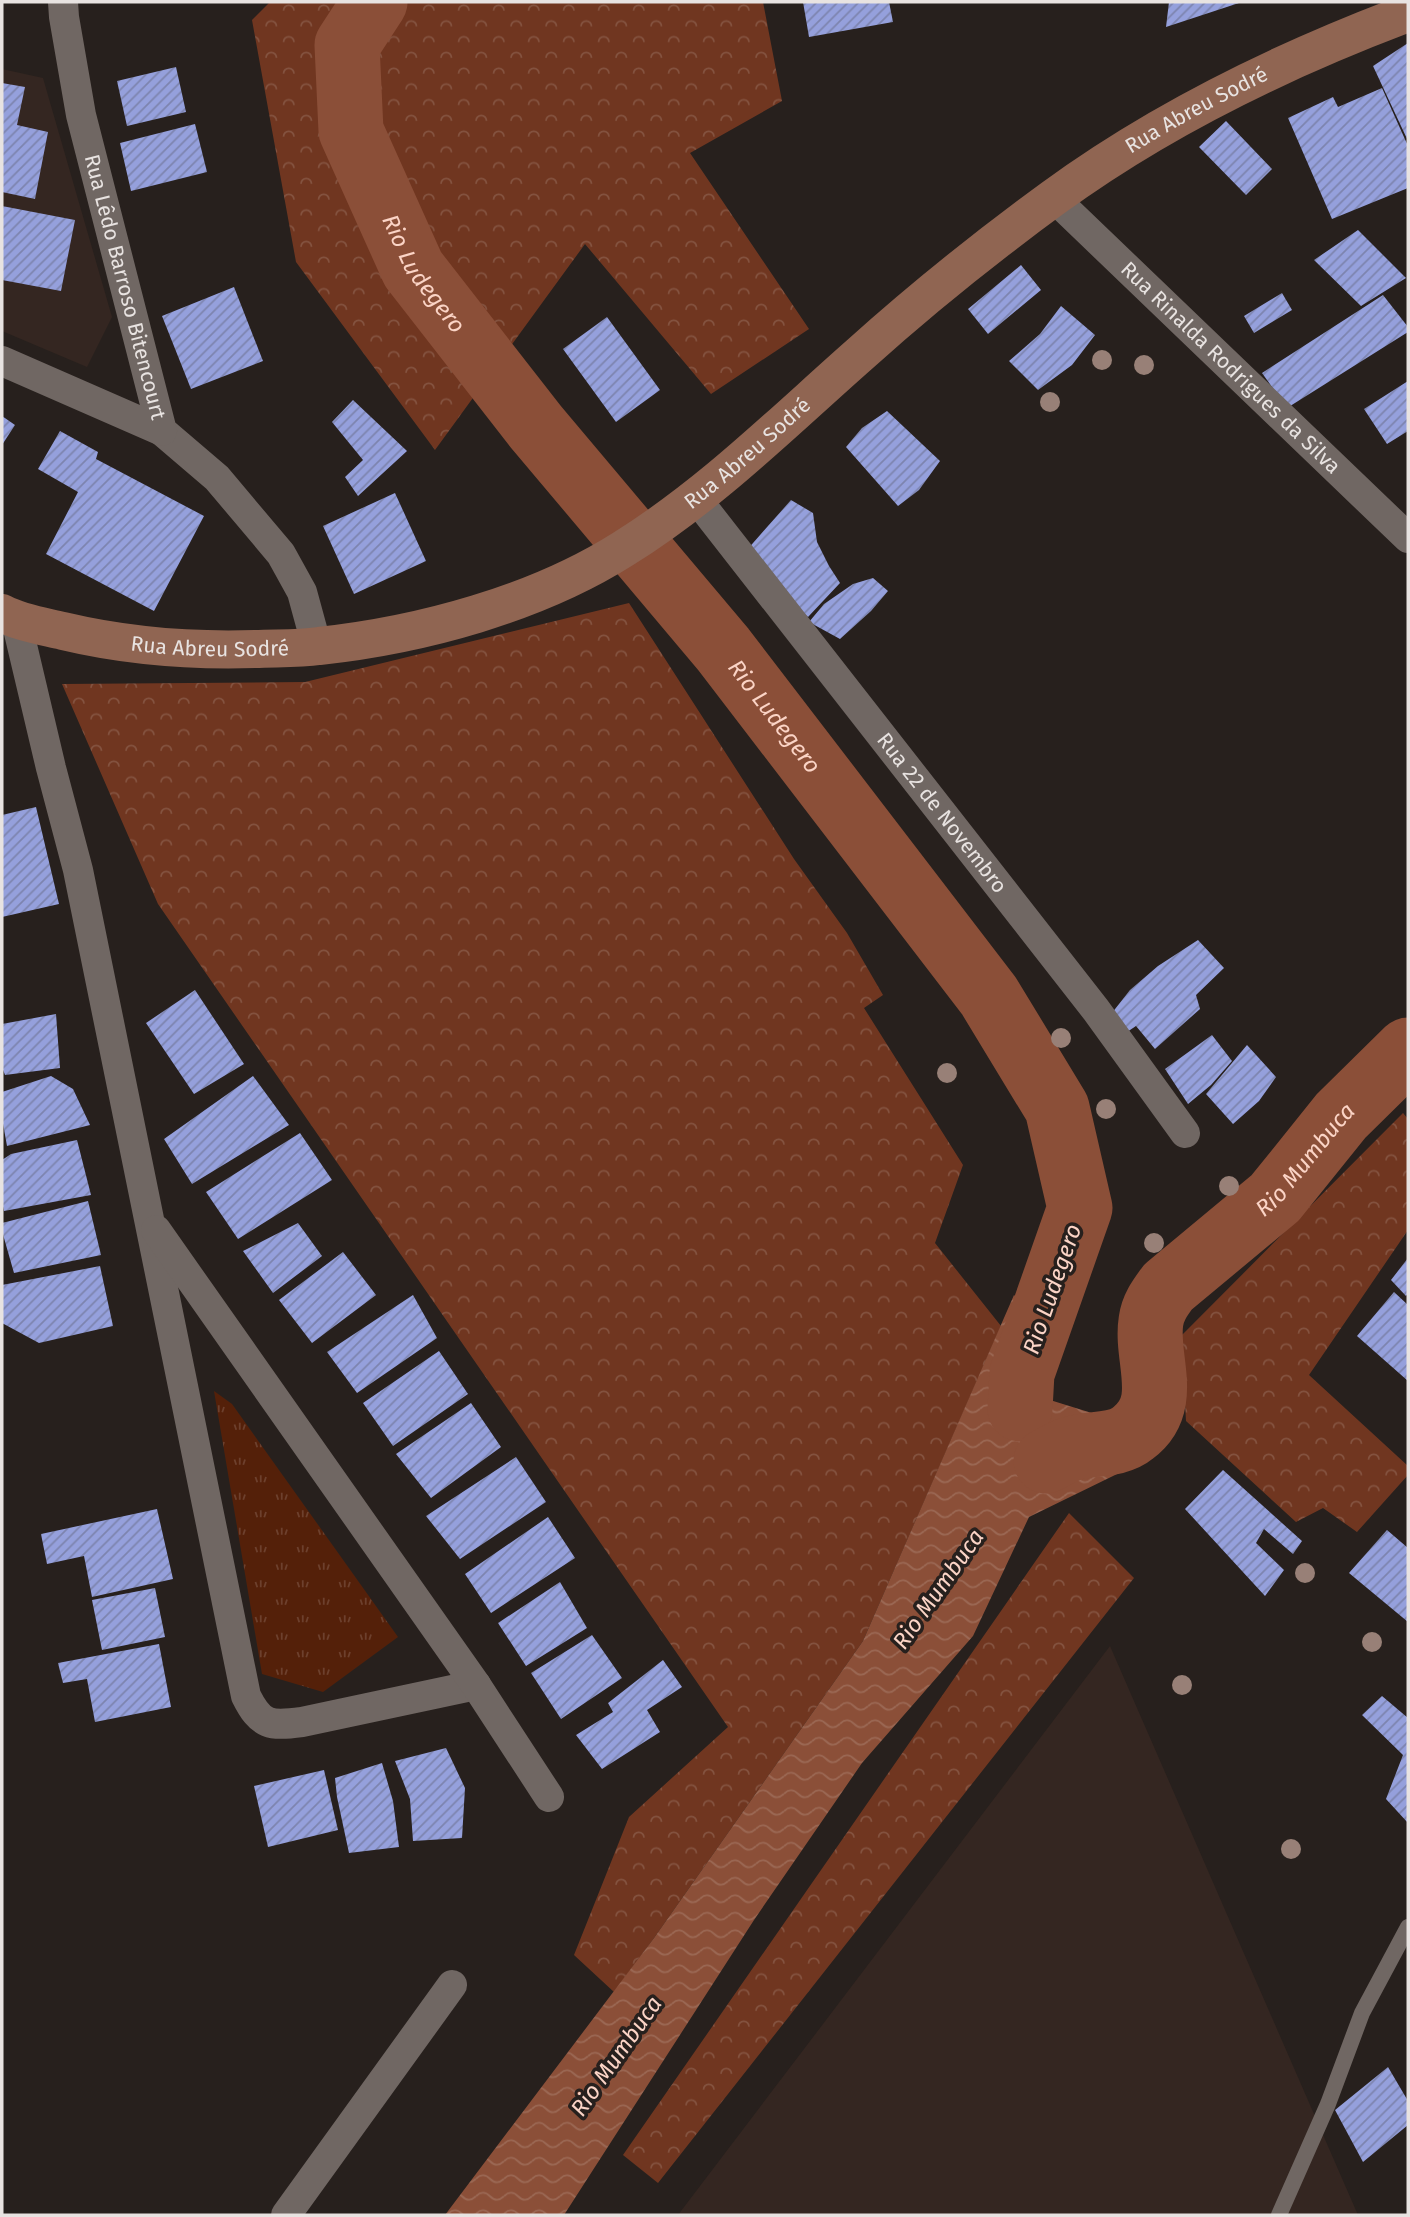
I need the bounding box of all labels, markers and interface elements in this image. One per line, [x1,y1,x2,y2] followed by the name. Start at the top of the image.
[1120,61,1272,159] street label: Rua Abreu Sodré
[79,151,172,423] street label: Rua Lêdo Barroso Bitencourt
[376,210,471,338] water label: Rio Ludegero
[1115,256,1346,479] street label: Rua Rinalda Rodrigues da Silva
[679,392,816,515] street label: Rua Abreu Sodré
[129,630,289,662] street label: Rua Abreu Sodré
[722,654,827,779] water label: Rio Ludegero
[871,728,1013,898] street label: Rua 22 de Novembro
[1250,1097,1360,1222] water label: Rio Mumbuca
[1017,1220,1087,1358] water label: Rio Ludegero
[886,1524,990,1654] water label: Rio Mumbuca
[564,1991,668,2121] water label: Rio Mumbuca

